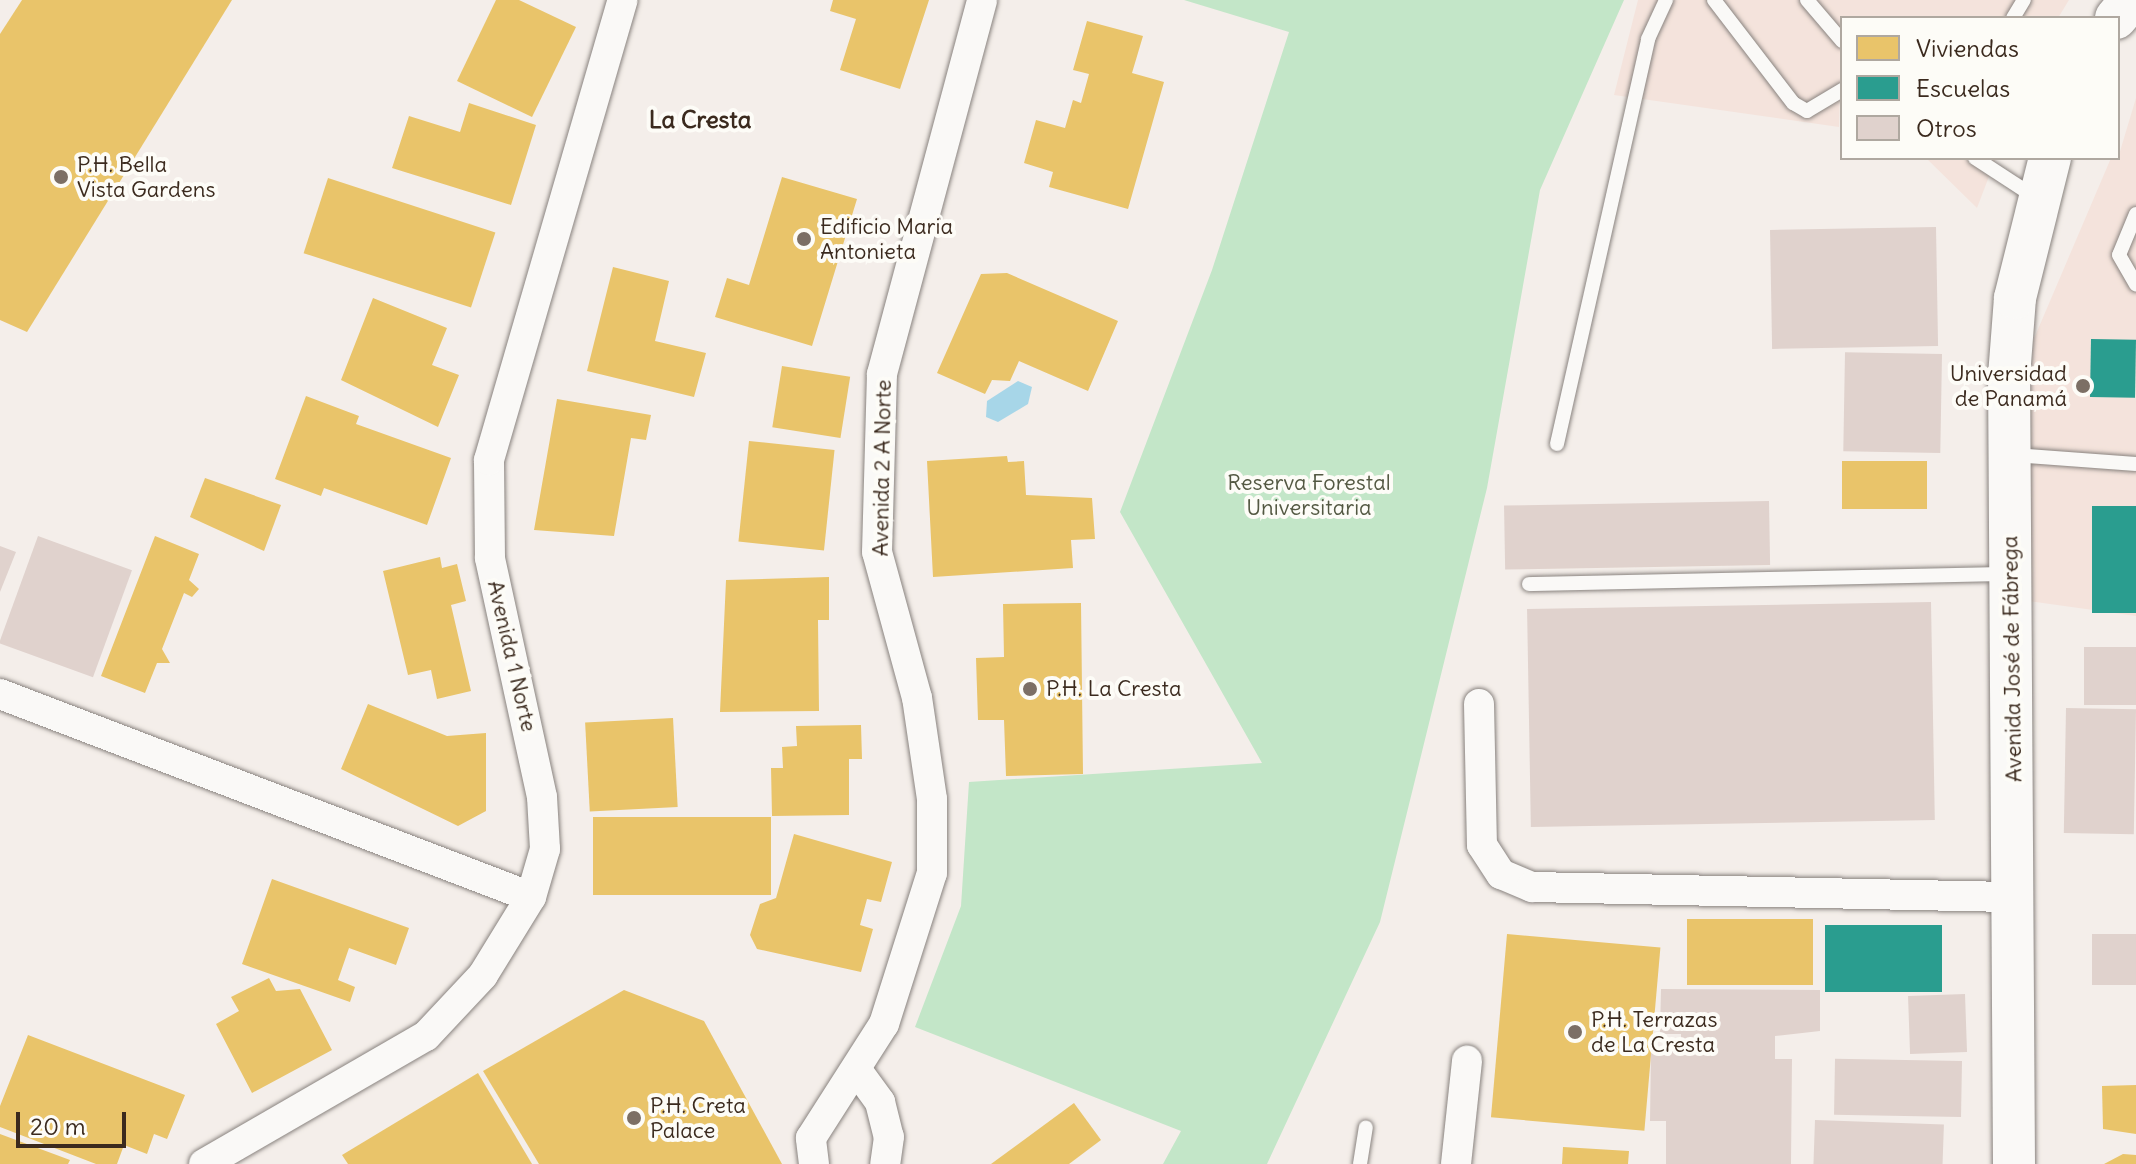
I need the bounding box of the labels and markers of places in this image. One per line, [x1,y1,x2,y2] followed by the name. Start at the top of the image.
[77,151,216,202] place label: P.H. Bella Vista Gardens
[52,168,70,186] marker: P.H. Bella Vista Gardens
[820,213,953,264] place label: Edificio Maria Antonieta
[795,230,813,248] marker: Edificio Maria Antonieta
[1950,360,2067,412] place label: Universidad de Panamá
[2074,377,2092,395] marker: Universidad de Panamá
[1046,676,1181,702] place label: P.H. La Cresta
[1021,680,1039,698] marker: P.H. La Cresta
[1591,1006,1717,1058] place label: P.H. Terrazas de La Cresta
[1566,1023,1584,1041] marker: P.H. Terrazas de La Cresta
[650,1092,746,1144] place label: P.H. Creta Palace
[625,1109,643,1127] marker: P.H. Creta Palace

